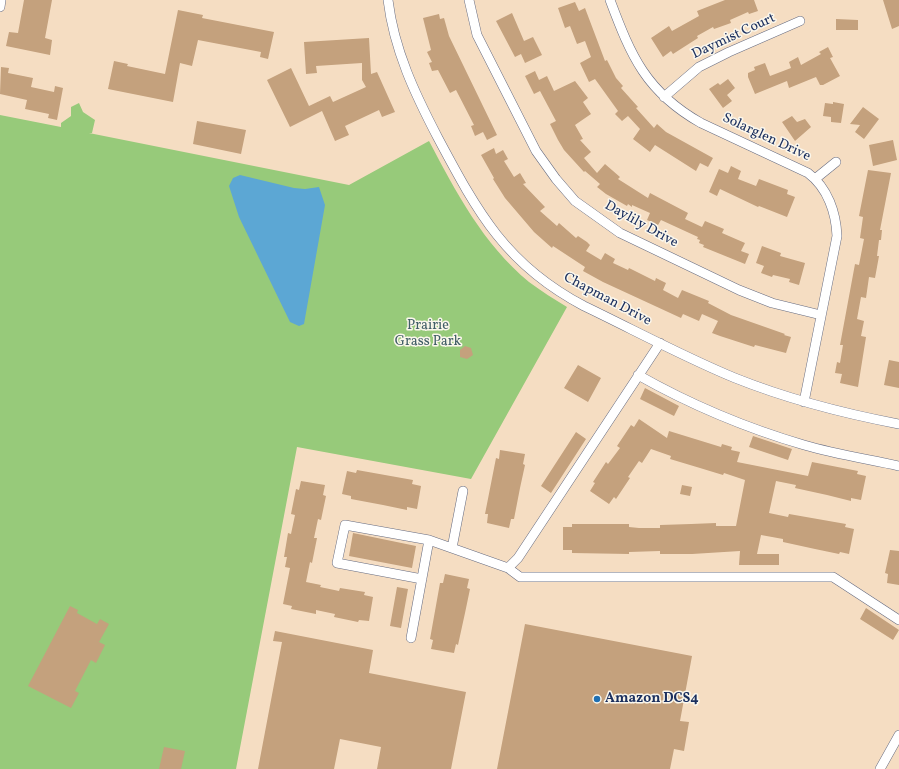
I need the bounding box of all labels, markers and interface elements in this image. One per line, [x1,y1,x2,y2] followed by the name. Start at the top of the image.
[690,10,778,64] street label: Daymist Court
[719,110,813,166] street label: Solarglen Drive
[601,198,681,252] street label: Daylily Drive
[560,270,654,330] street label: Chapman Drive
[395,318,461,350] park label: Prairie Grass Park
[605,691,699,707] place label: Amazon DCS4
[592,694,602,704] marker: Amazon DCS4

